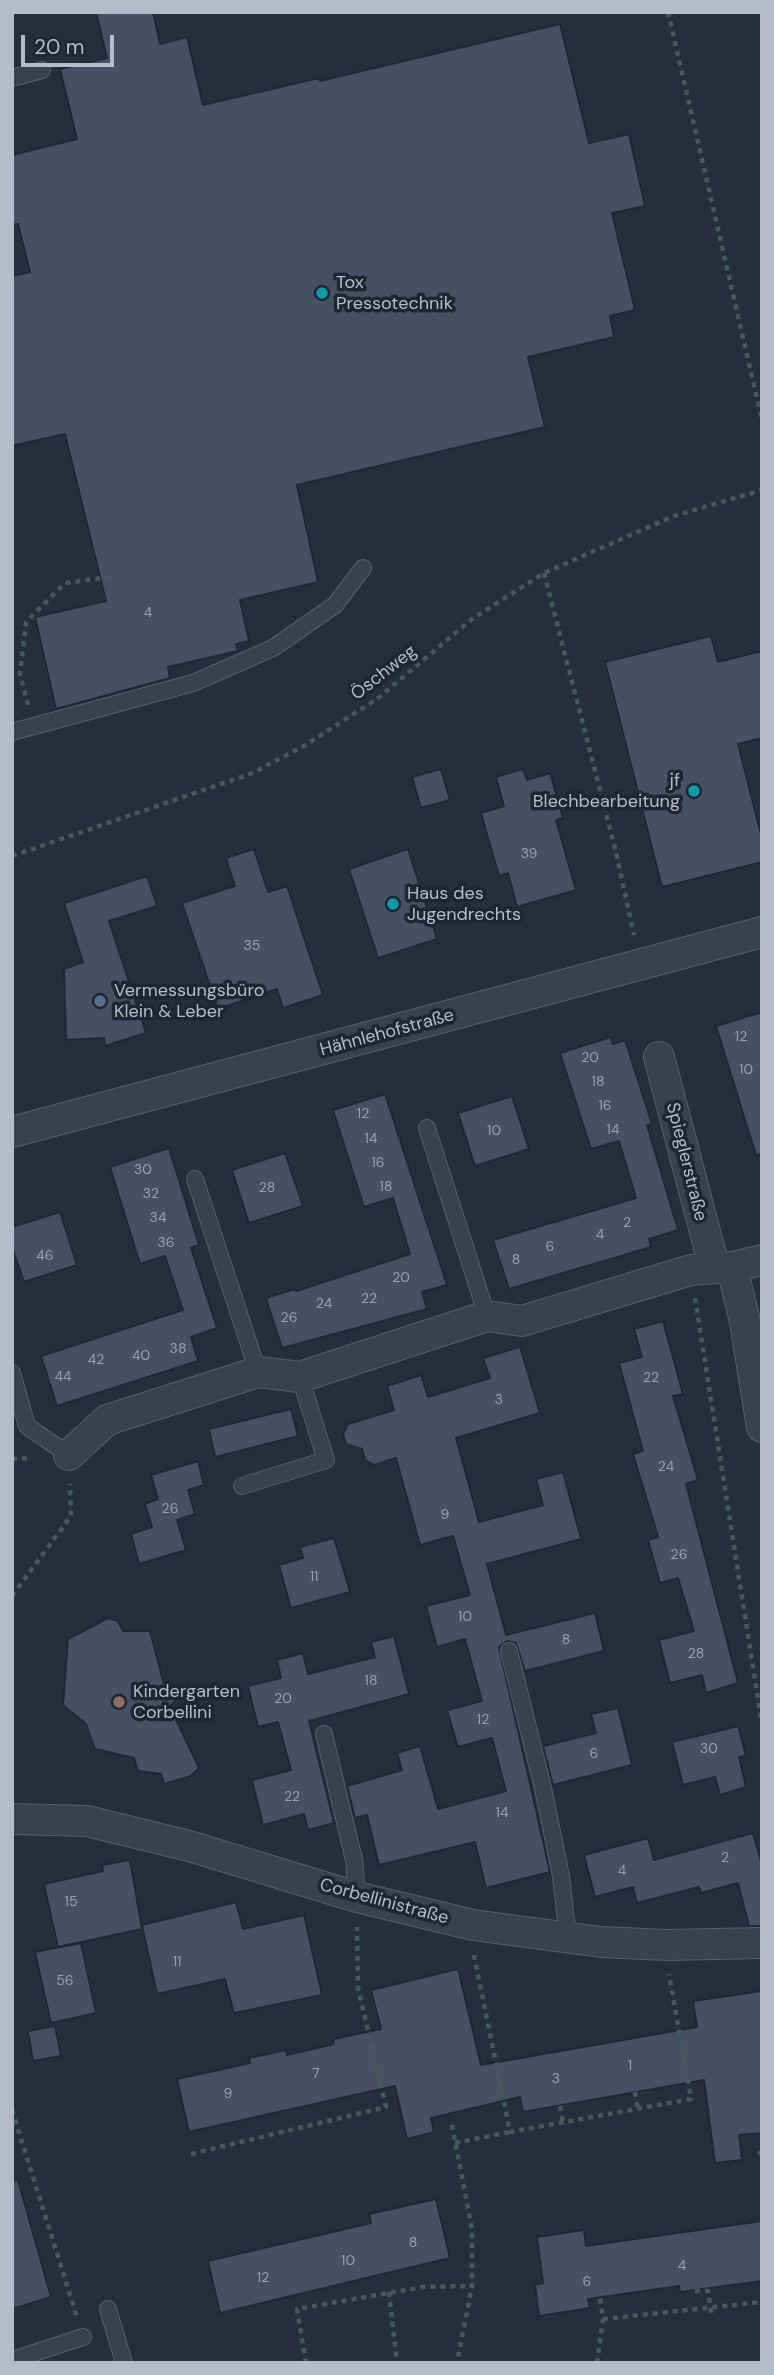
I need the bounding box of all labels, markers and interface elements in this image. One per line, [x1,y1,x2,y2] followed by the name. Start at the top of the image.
[24,21,117,65] scale bar
[34,33,85,61] text: 20 m
[336,272,453,314] place label: Tox Pressotechnik
[314,285,330,301] marker: Tox Pressotechnik
[144,605,152,621] house number: 4
[347,641,421,705] street label: Öschweg
[533,770,680,812] place label: jf Blechbearbeitung
[686,783,702,799] marker: jf Blechbearbeitung
[521,846,537,862] house number: 39
[407,883,521,926] place label: Haus des Jugendrechts
[385,896,401,912] marker: Haus des Jugendrechts
[244,938,260,954] house number: 35
[114,980,264,1023] place label: Vermessungsbüro Klein & Leber
[92,993,108,1009] marker: Vermessungsbüro Klein & Leber
[318,1005,456,1061] street label: Hähnlehofstraße
[735,1029,747,1045] house number: 12
[581,1050,599,1066] house number: 20
[739,1062,753,1078] house number: 10
[592,1074,604,1090] house number: 18
[598,1098,612,1114] house number: 16
[661,1101,711,1223] street label: Spieglerstraße
[357,1106,369,1122] house number: 12
[607,1122,619,1138] house number: 14
[487,1123,501,1139] house number: 10
[365,1131,377,1147] house number: 14
[371,1155,385,1171] house number: 16
[134,1162,152,1178] house number: 30
[380,1179,392,1195] house number: 18
[259,1180,275,1196] house number: 28
[143,1186,159,1202] house number: 32
[150,1210,166,1226] house number: 34
[623,1215,631,1231] house number: 2
[596,1227,604,1243] house number: 4
[157,1235,175,1251] house number: 36
[546,1239,554,1255] house number: 6
[36,1248,54,1264] house number: 46
[512,1252,520,1268] house number: 8
[392,1270,410,1286] house number: 20
[361,1291,377,1307] house number: 22
[316,1296,332,1312] house number: 24
[281,1310,297,1326] house number: 26
[170,1341,186,1357] house number: 38
[132,1348,150,1364] house number: 40
[88,1352,104,1368] house number: 42
[55,1369,71,1385] house number: 44
[643,1370,659,1386] house number: 22
[495,1392,503,1408] house number: 3
[658,1459,674,1475] house number: 24
[162,1501,178,1517] house number: 26
[441,1507,449,1523] house number: 9
[671,1547,687,1563] house number: 26
[310,1569,318,1585] house number: 11
[458,1609,472,1625] house number: 10
[562,1632,570,1648] house number: 8
[688,1646,704,1662] house number: 28
[365,1673,377,1689] house number: 18
[133,1681,240,1724] place label: Kindergarten Corbellini
[274,1691,292,1707] house number: 20
[111,1694,127,1710] marker: Kindergarten Corbellini
[477,1712,489,1728] house number: 12
[700,1741,718,1757] house number: 30
[590,1746,598,1762] house number: 6
[284,1789,300,1805] house number: 22
[496,1805,508,1821] house number: 14
[721,1850,729,1866] house number: 2
[618,1863,626,1879] house number: 4
[317,1874,451,1930] street label: Corbellinistraße
[65,1894,77,1910] house number: 15
[173,1954,181,1970] house number: 11
[56,1973,74,1989] house number: 56
[628,2058,632,2074] house number: 1
[312,2066,320,2082] house number: 7
[552,2071,560,2087] house number: 3
[224,2086,232,2102] house number: 9
[409,2235,417,2251] house number: 8
[341,2253,355,2269] house number: 10
[678,2258,686,2274] house number: 4
[257,2270,269,2286] house number: 12
[583,2274,591,2290] house number: 6

